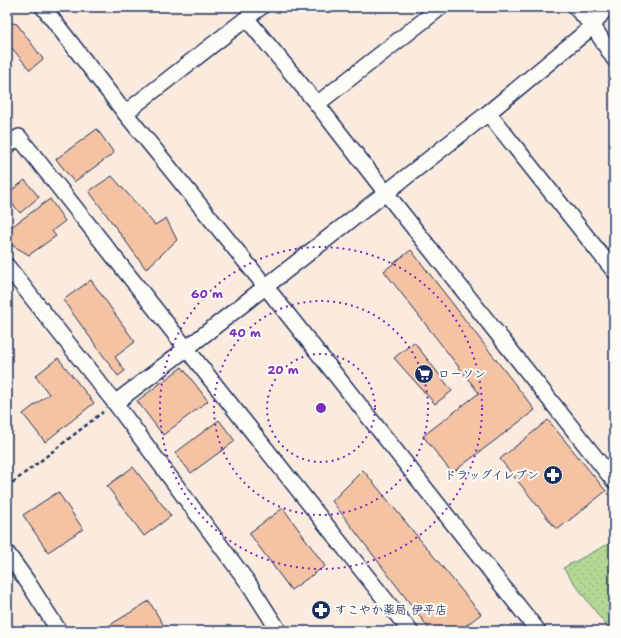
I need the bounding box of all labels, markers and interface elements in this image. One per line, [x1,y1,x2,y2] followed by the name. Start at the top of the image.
[191,286,223,302] text: 60 m
[229,325,261,341] text: 40 m
[267,362,299,378] text: 20 m
[413,363,435,385] supermarket icon: ローソン
[438,366,486,382] place label: ローソン
[314,401,328,415] centre of rings
[542,464,564,486] pharmacy icon: ドラッグイレブン
[444,467,539,483] place label: ドラッグイレブン
[310,599,332,621] pharmacy icon: すこやか薬局 伊平店
[335,602,447,618] place label: すこやか薬局 伊平店

